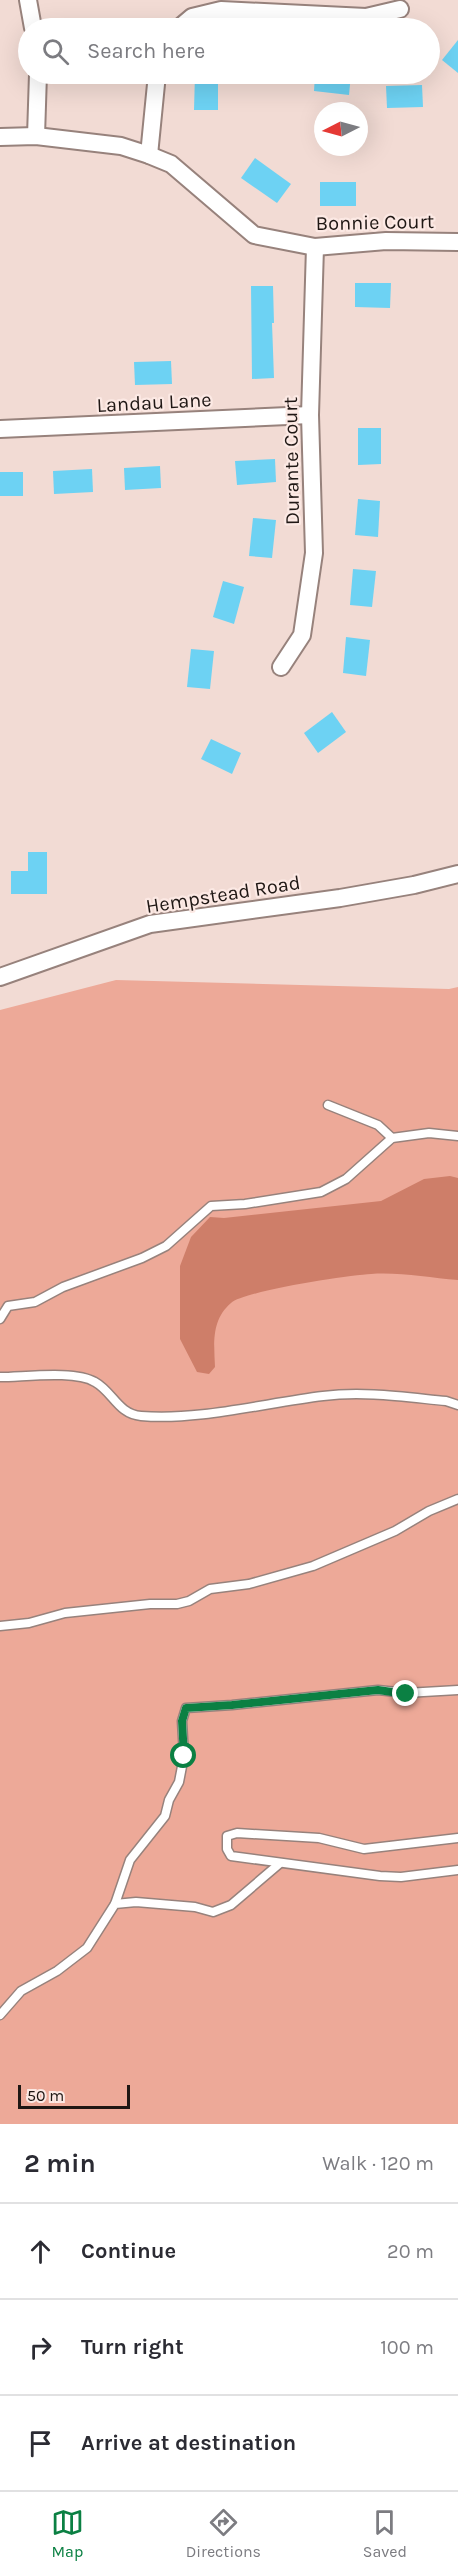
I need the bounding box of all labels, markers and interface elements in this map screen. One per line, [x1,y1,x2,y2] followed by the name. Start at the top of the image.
[18,18,440,84] search box
[39,35,72,68] icon: search
[87,38,205,64] text: Search here
[314,102,368,156] north arrow
[316,210,435,235] street label: Bonnie Court
[96,388,212,417] street label: Landau Lane
[279,396,304,525] street label: Durante Court
[144,871,302,918] street label: Hempstead Road
[392,1680,418,1706] route end
[170,1742,196,1768] route start
[18,2082,130,2110] scale bar
[27,2086,64,2105] text: 50 m
[24,2148,96,2179] text: 2 min
[322,2152,434,2175] text: Walk · 120 m
[24,2235,57,2268] icon: ahead
[81,2238,176,2264] text: Continue
[387,2240,434,2263] text: 20 m
[24,2331,57,2364] icon: right
[81,2334,184,2360] text: Turn right
[380,2336,434,2359] text: 100 m
[24,2427,57,2460] icon: arrive
[81,2430,296,2456] text: Arrive at destination
[51,2506,84,2561] tab: Map
[186,2506,261,2561] tab: Directions
[363,2506,407,2561] tab: Saved

